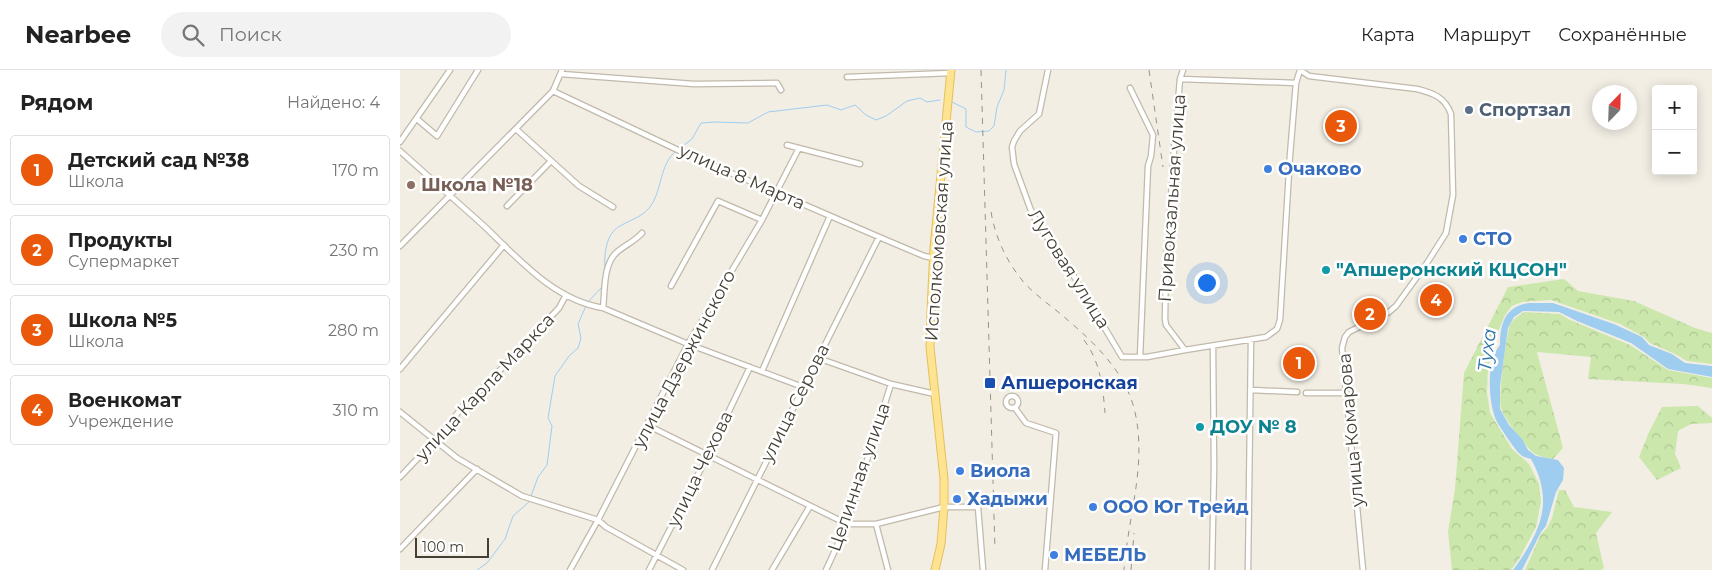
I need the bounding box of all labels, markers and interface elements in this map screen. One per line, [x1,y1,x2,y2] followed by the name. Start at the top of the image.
[161,12,511,57] search box
[25,20,131,49] text: Nearbee
[179,21,207,49] icon: search
[219,23,282,46] text: Поиск
[1361,24,1415,46] text: Карта
[1443,24,1530,46] text: Маршрут
[1558,24,1687,46] text: Сохранённые
[1592,85,1637,130] north arrow
[1652,85,1697,175] map controls
[1652,85,1697,130] button: +
[20,90,93,115] text: Рядом
[287,93,380,112] text: Найдено: 4
[1154,93,1190,303] street label: Привокзальная улица
[1479,99,1571,121] place label: Спортзал
[1463,104,1475,116] marker: Спортзал
[1325,107,1357,145] pin: 3
[920,120,958,342] street label: Исполкомовская улица
[1652,130,1697,175] button: −
[675,139,809,215] street label: улица 8 Марта
[68,149,249,172] text: Детский сад №38
[1278,158,1362,180] place label: Очаково
[34,161,40,180] text: 1
[332,161,379,180] text: 170 m
[1262,163,1274,175] marker: Очаково
[68,172,124,191] text: Школа
[421,174,533,196] place label: Школа №18
[405,179,417,191] marker: Школа №18
[1023,205,1115,333] street label: Луговая улица
[1473,228,1512,250] place label: СТО
[68,229,172,252] text: Продукты
[1457,233,1469,245] marker: СТО
[32,241,42,260] text: 2
[329,241,379,260] text: 230 m
[68,252,179,271] text: Супермаркет
[1336,259,1567,281] place label: "Апшеронский КЦСОН"
[1320,264,1332,276] marker: "Апшеронский КЦСОН"
[627,266,740,453] street label: улица Дзержинского
[1194,270,1220,296] your location
[1420,281,1452,319] pin: 4
[1354,295,1386,333] pin: 2
[68,309,177,332] text: Школа №5
[410,309,559,466] street label: улица Карла Маркса
[32,321,42,340] text: 3
[328,321,379,340] text: 280 m
[1473,327,1501,373] water label: Туха
[68,332,124,351] text: Школа
[755,340,834,467] street label: улица Серова
[1283,344,1315,382] pin: 1
[1333,352,1369,509] street label: улица Комарова
[1001,372,1138,394] place label: Апшеронская
[983,376,997,390] marker: Апшеронская
[68,389,181,412] text: Военкомат
[823,400,895,554] street label: Целинная улица
[31,401,43,420] text: 4
[332,401,379,420] text: 310 m
[662,407,738,532] street label: улица Чехова
[68,412,174,431] text: Учреждение
[1210,416,1297,438] place label: ДОУ № 8
[1194,421,1206,433] marker: ДОУ № 8
[970,460,1031,482] place label: Виола
[954,465,966,477] marker: Виола
[967,488,1048,510] place label: Хадыжи
[951,493,963,505] marker: Хадыжи
[1103,496,1249,518] place label: ООО Юг Трейд
[1087,501,1099,513] marker: ООО Юг Трейд
[415,535,489,558] scale bar
[422,538,464,556] text: 100 m
[1064,544,1146,566] place label: МЕБЕЛЬ
[1048,549,1060,561] marker: МЕБЕЛЬ

